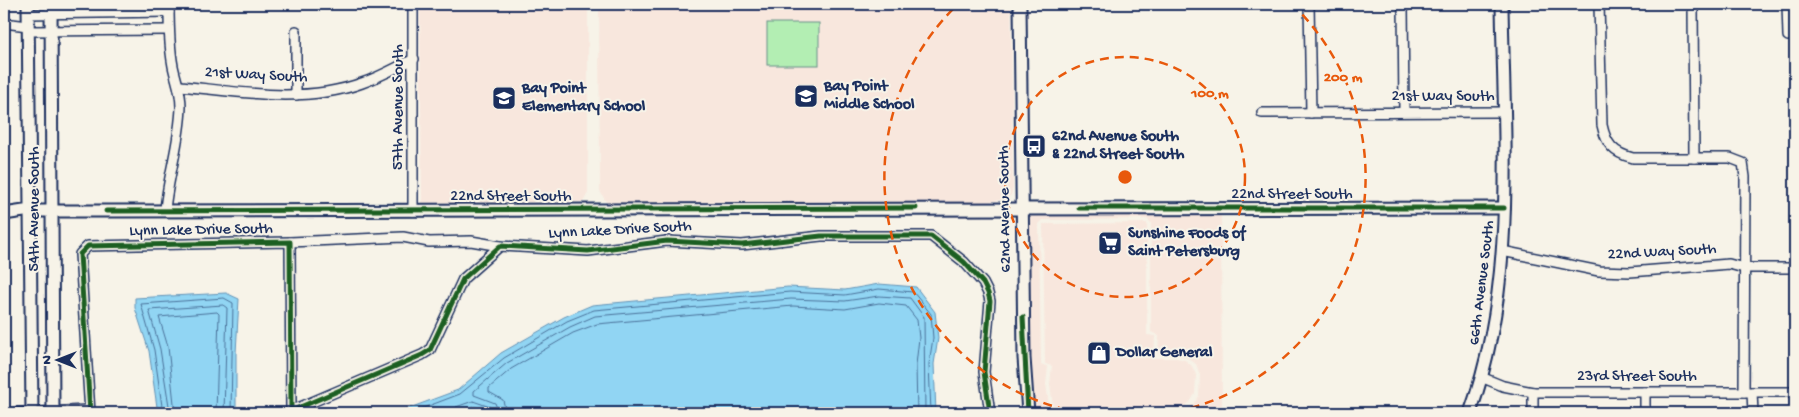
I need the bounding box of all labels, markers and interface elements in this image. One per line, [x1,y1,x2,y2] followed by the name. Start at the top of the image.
[390,44,409,170] street label: 57th Avenue South
[204,64,308,88] street label: 21st Way South
[1324,69,1363,87] text: 200 m
[823,78,915,115] place label: Bay Point Middle School
[521,80,646,117] place label: Bay Point Elementary School
[793,83,819,109] school or university icon: Bay Point Middle School
[491,85,517,111] school or university icon: Bay Point Elementary School
[1190,85,1229,103] text: 100 m
[1391,88,1495,107] street label: 21st Way South
[1052,128,1185,165] place label: 62nd Avenue South & 22nd Street South
[1021,133,1047,159] bus stop icon: 62nd Avenue South & 22nd Street South
[995,145,1017,273] street label: 62nd Avenue South
[26,146,45,272] street label: 54th Avenue South
[1116,168,1134,186] centre of rings
[1231,186,1353,205] street label: 22nd Street South
[450,188,572,207] street label: 22nd Street South
[548,218,693,244] street label: Lynn Lake Drive South
[1466,219,1500,346] street label: 66th Avenue South
[129,220,273,242] street label: Lynn Lake Drive South
[1128,224,1247,262] place label: Sunshine Foods of Saint Petersburg
[1097,230,1123,256] supermarket icon: Sunshine Foods of Saint Petersburg
[1607,241,1717,265] street label: 22nd Way South
[32,334,82,384] north arrow
[1086,340,1112,366] shop icon: Dollar General
[1114,344,1213,363] place label: Dollar General
[39,355,56,365] text: N
[1577,368,1697,387] street label: 23rd Street South

